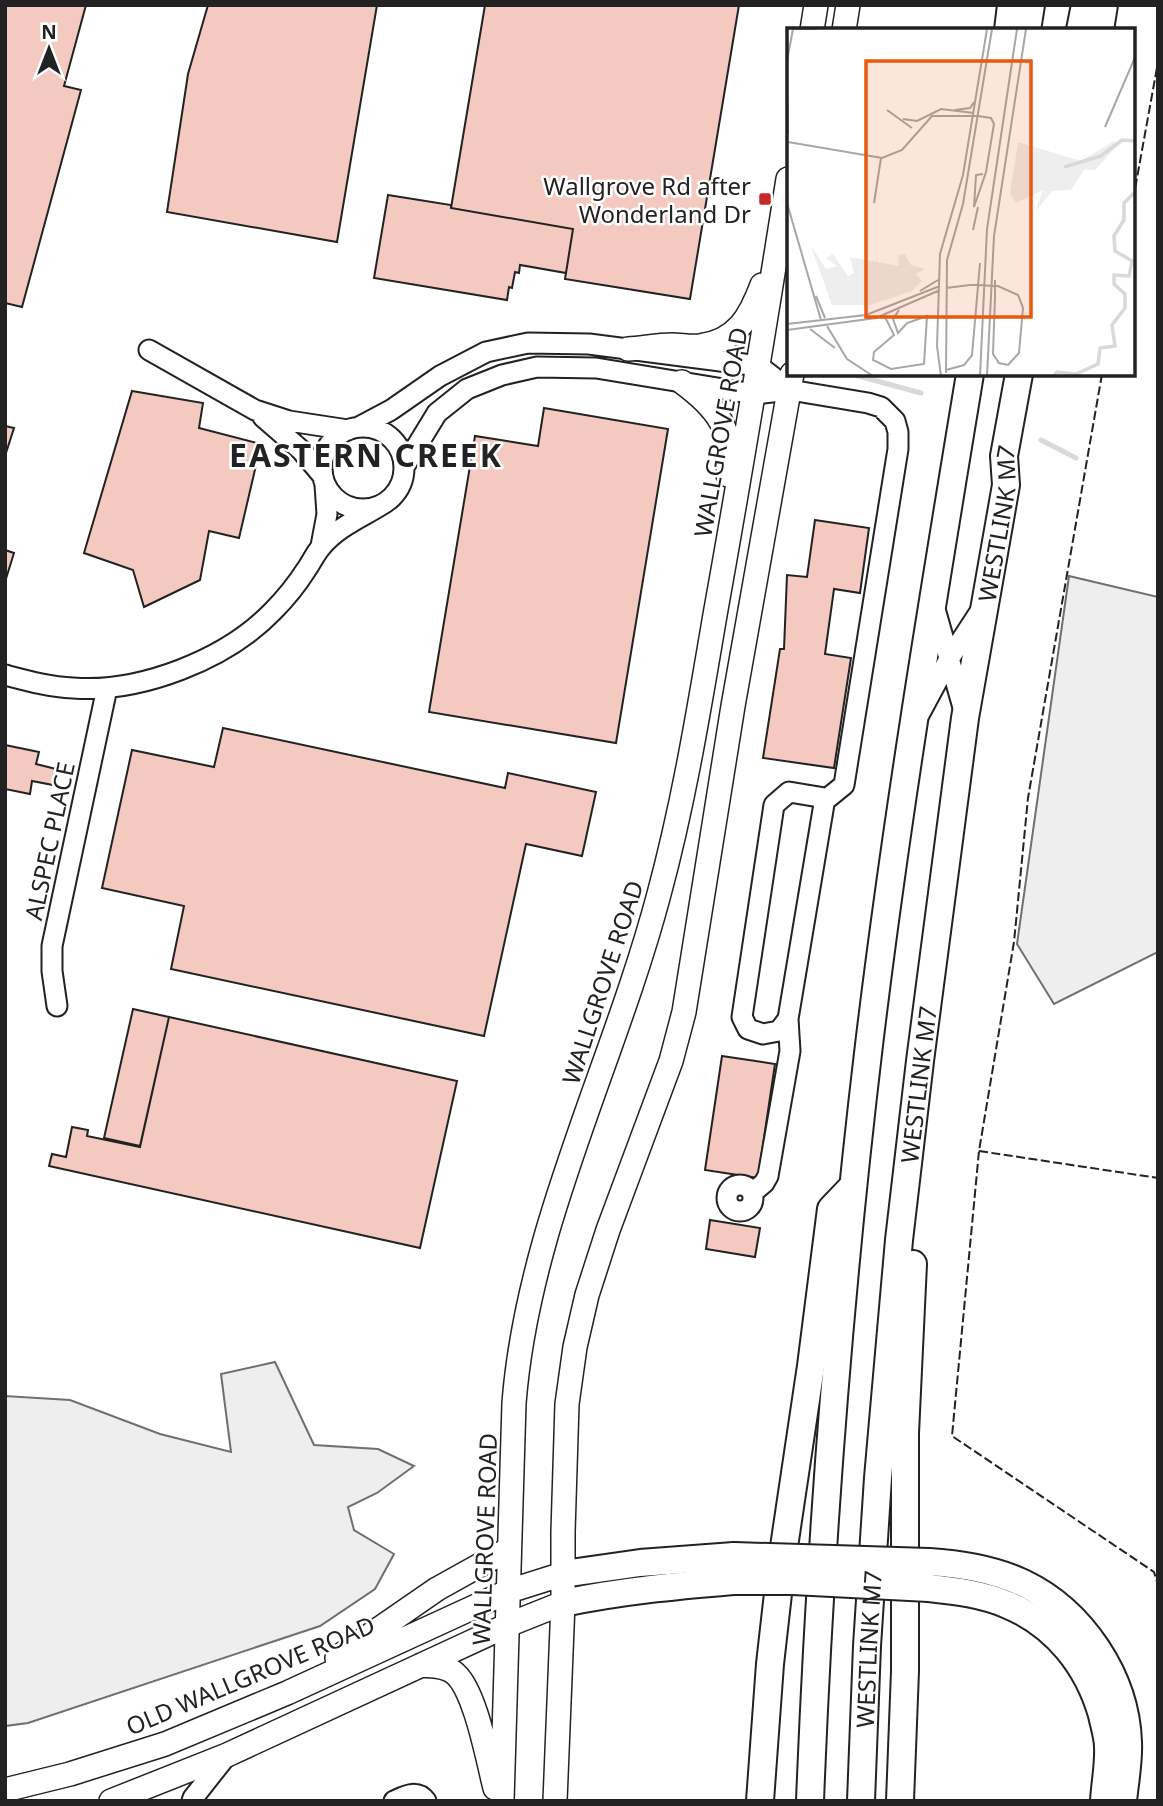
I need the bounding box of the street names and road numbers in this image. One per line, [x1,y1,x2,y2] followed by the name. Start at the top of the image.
[685,325,755,539] street label: WALLGROVE ROAD
[969,443,1023,604] street label: WESTLINK M7
[16,759,82,923] street label: ALSPEC PLACE
[554,876,650,1088] street label: WALLGROVE ROAD
[892,1004,944,1165] street label: WESTLINK M7
[464,1432,504,1646] street label: WALLGROVE ROAD
[847,1569,888,1729] street label: WESTLINK M7
[120,1608,380,1742] street label: OLD WALLGROVE ROAD

